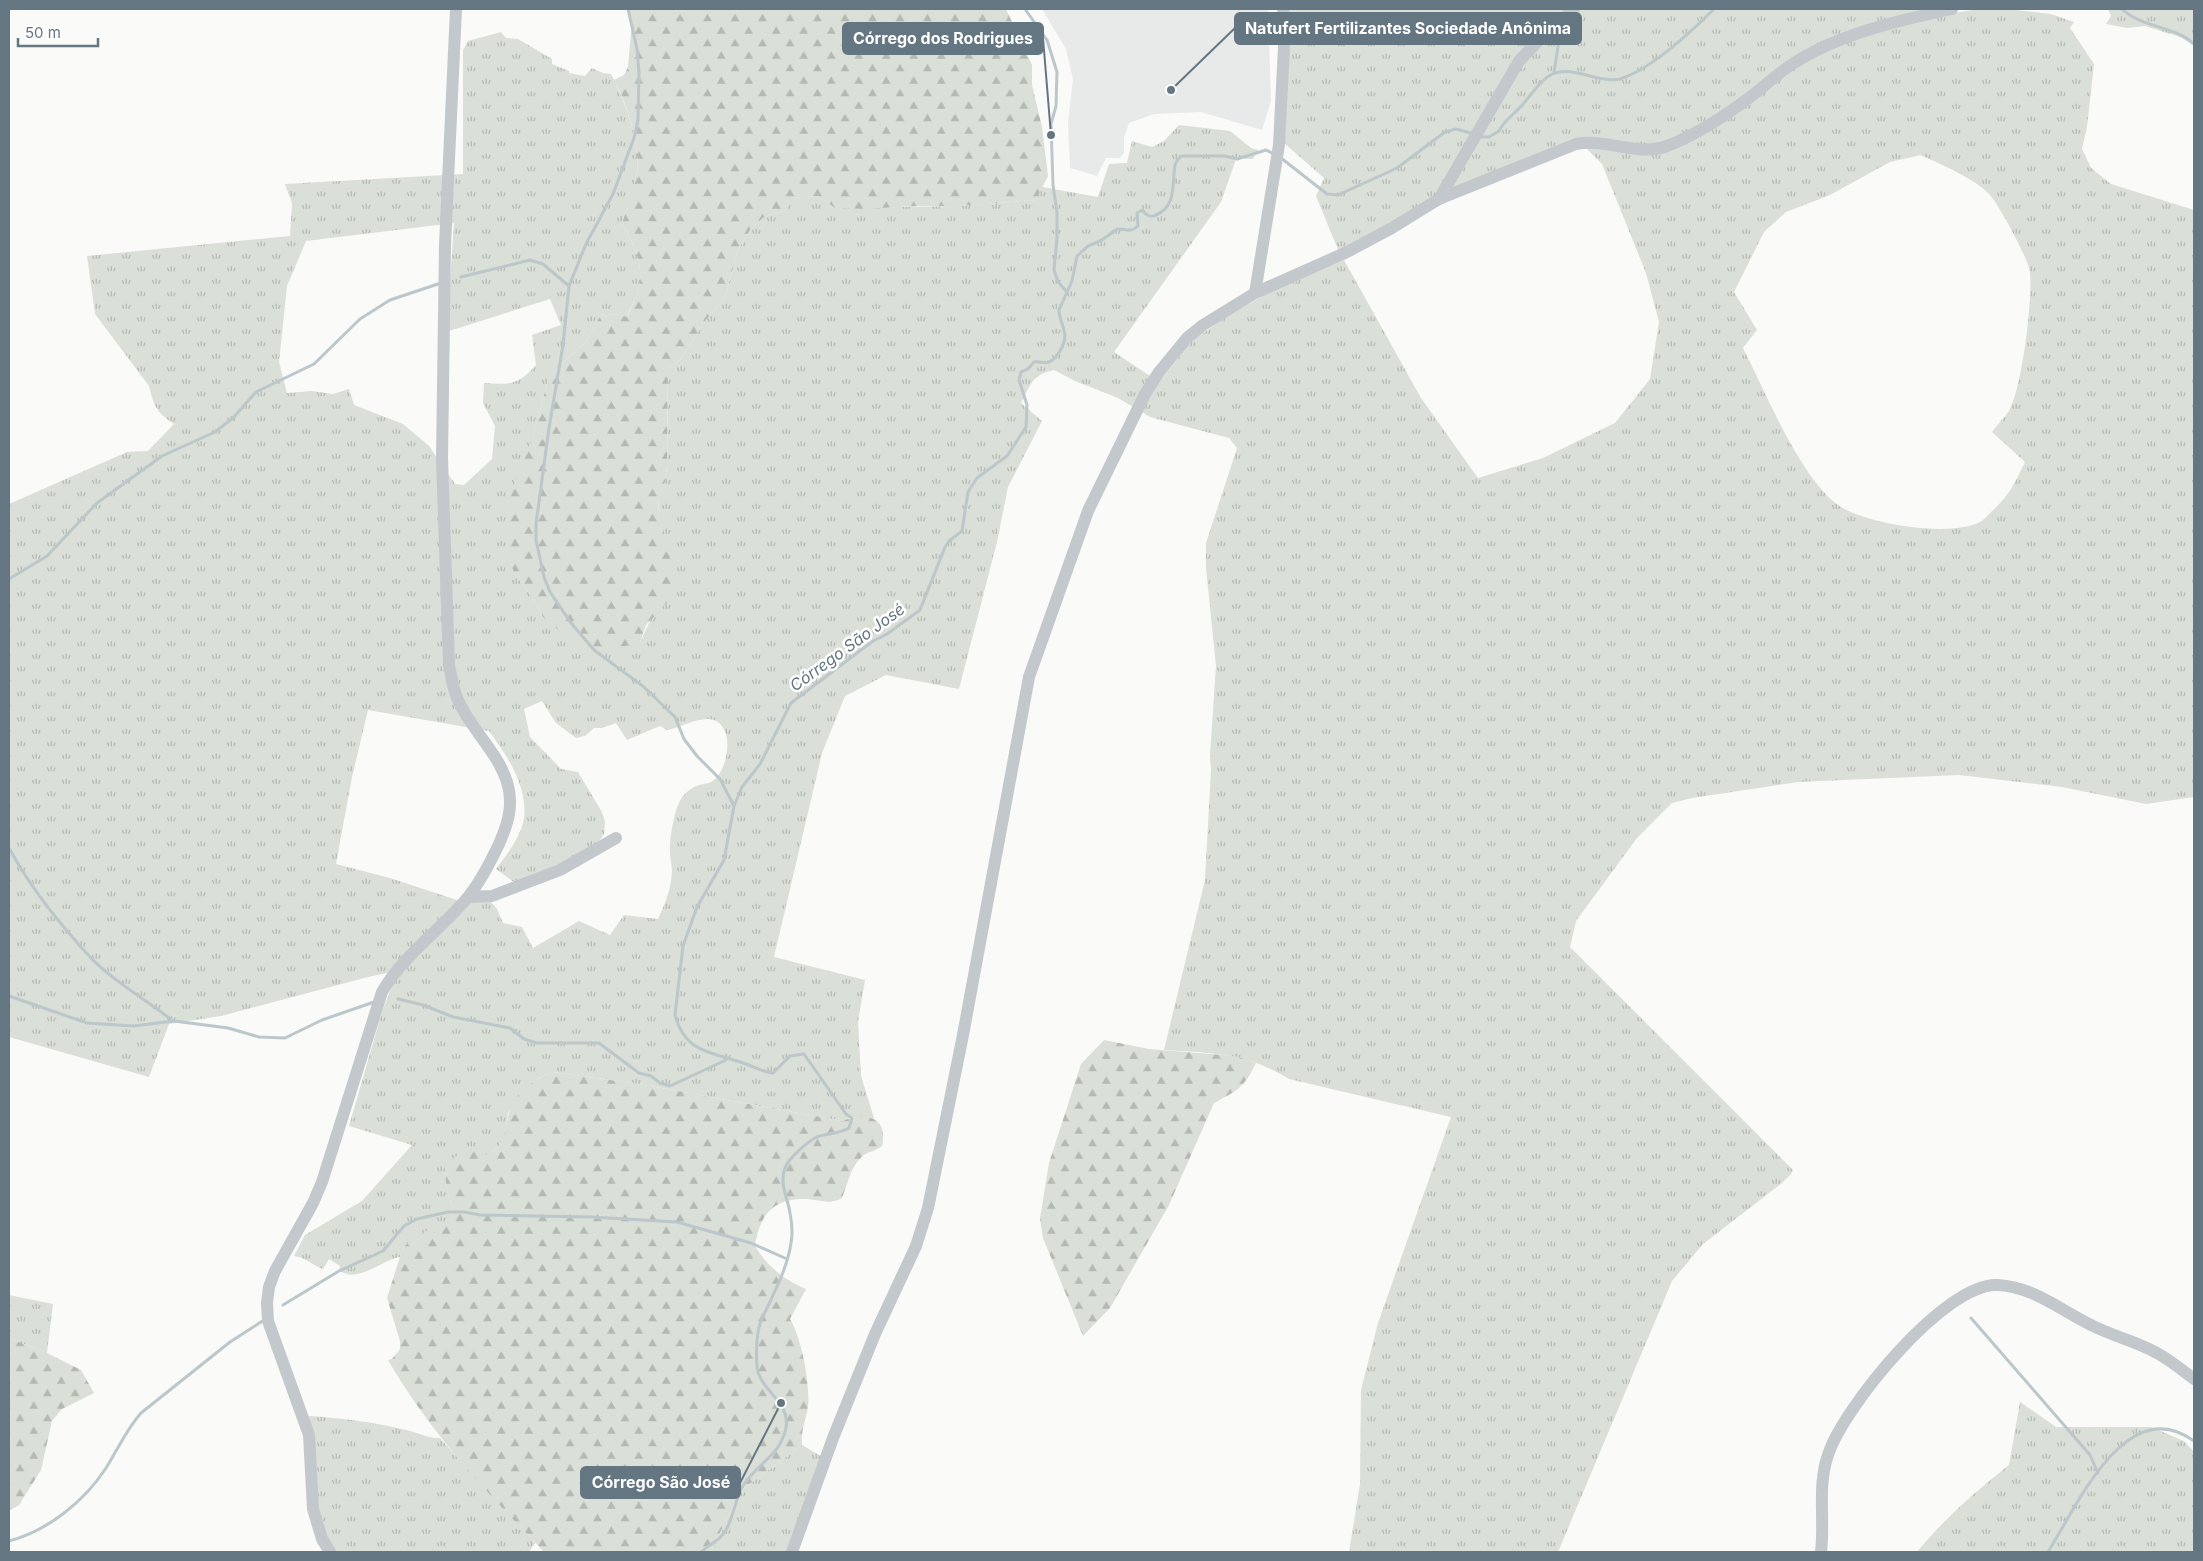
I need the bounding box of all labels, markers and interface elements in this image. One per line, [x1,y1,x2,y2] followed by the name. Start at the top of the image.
[1235,13,1581,44] callout: Natufert Fertilizantes Sociedade Anônima
[18,15,98,47] scale bar
[1245,18,1571,38] text: Natufert Fertilizantes Sociedade Anônima
[25,23,61,42] text: 50 m
[843,23,1043,54] callout: Córrego dos Rodrigues
[853,28,1033,48] text: Córrego dos Rodrigues
[786,599,908,695] water label: Córrego São José
[581,1467,740,1498] callout: Córrego São José
[592,1472,730,1492] text: Córrego São José

